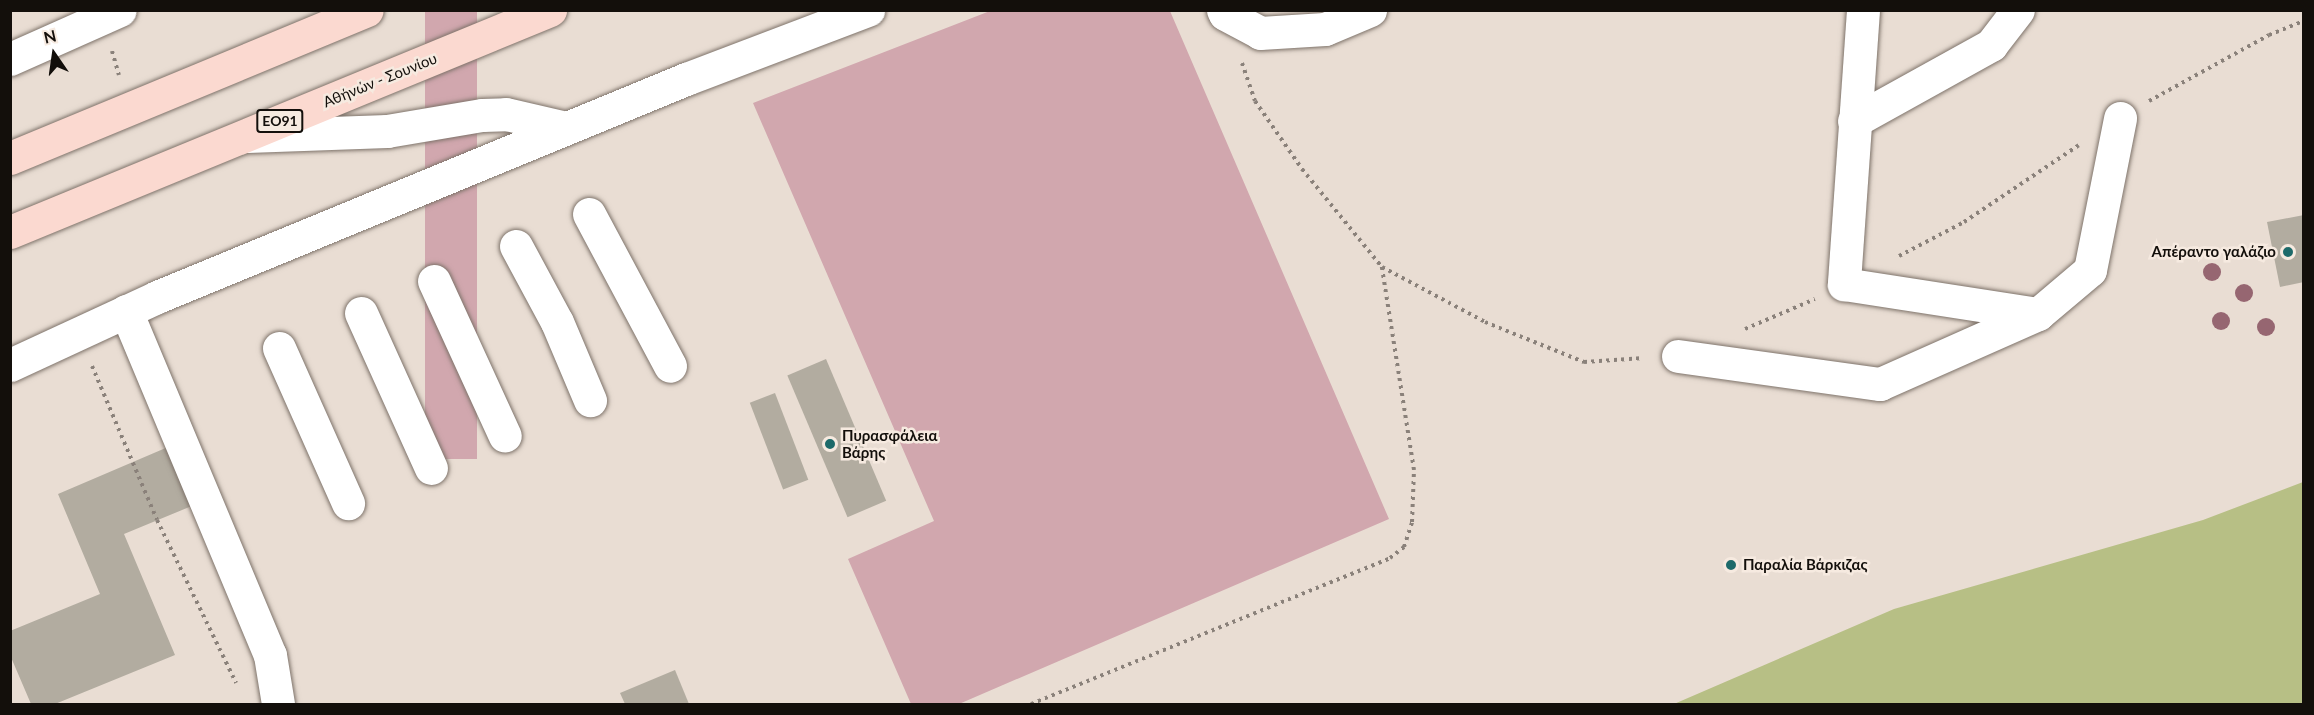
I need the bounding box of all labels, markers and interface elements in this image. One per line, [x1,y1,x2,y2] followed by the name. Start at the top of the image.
[24,24,84,84] north arrow
[42,25,58,47] text: N
[320,49,440,111] street label: Αθήνών - Σουνίου
[256,110,304,132] road number: ΕΟ91
[2152,243,2276,261] place label: Απέραντο γαλάζιο
[2281,245,2295,259] marker: Απέραντο γαλάζιο
[842,426,938,461] place label: Πυρασφάλεια Βάρης
[823,437,837,451] marker: Πυρασφάλεια Βάρης
[1743,556,1868,574] place label: Παραλία Βάρκιζας
[1724,558,1738,572] marker: Παραλία Βάρκιζας

